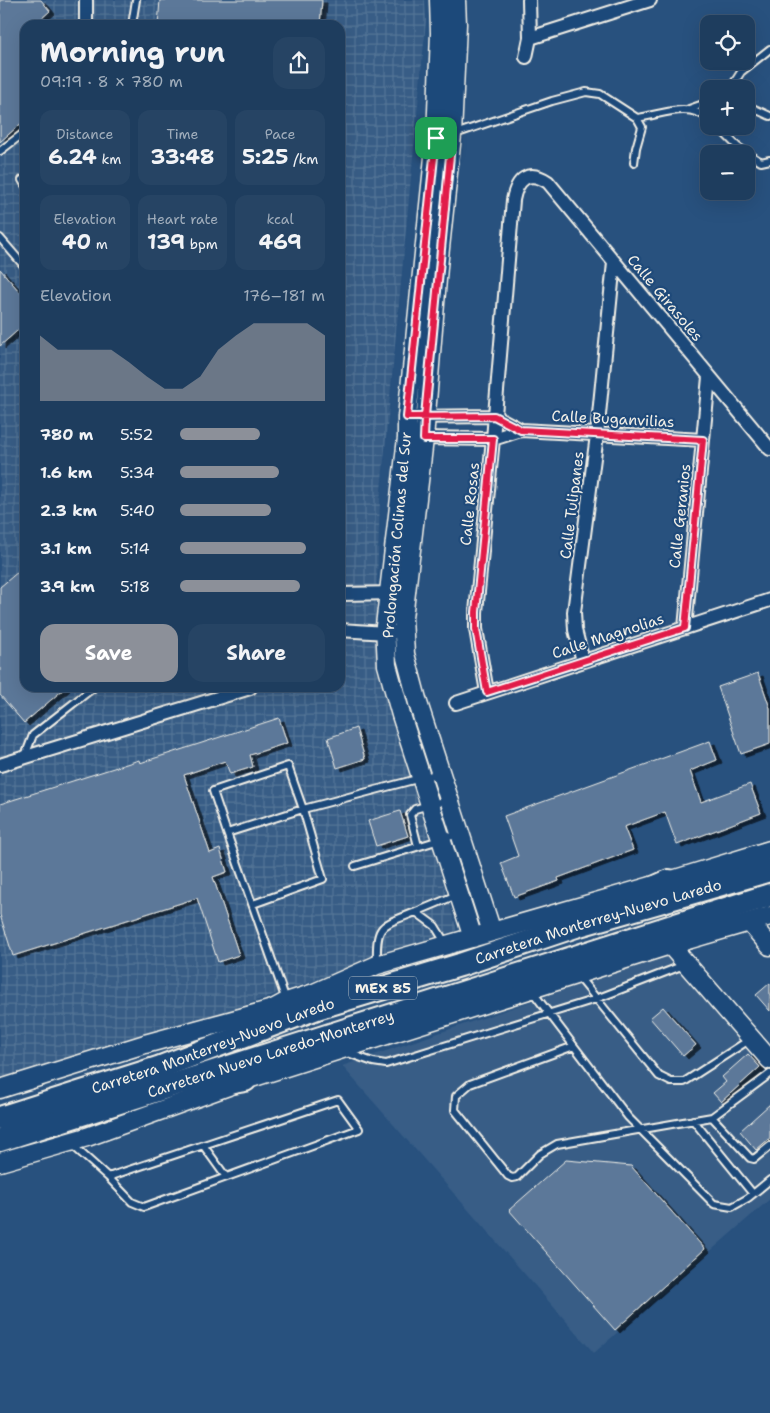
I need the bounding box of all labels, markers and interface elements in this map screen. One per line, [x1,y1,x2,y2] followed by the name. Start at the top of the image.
[700,15,755,200] map controls
[700,15,755,70] button: locate
[40,33,225,71] text: Morning run
[273,37,325,89] button: share
[40,71,183,92] text: 09:19 · 8 × 780 m
[700,80,755,135] button: +
[415,117,457,159] pin
[422,124,450,152] icon: arrive
[56,125,114,143] text: Distance
[166,125,199,143] text: Time
[265,125,296,143] text: Pace
[48,143,97,171] text: 6.24
[150,143,214,171] text: 33:48
[242,143,288,171] text: 5:25
[700,145,755,200] button: −
[97,150,121,168] text: km
[288,150,318,168] text: /km
[53,210,116,228] text: Elevation
[147,210,218,228] text: Heart rate
[267,210,294,228] text: kcal
[62,228,91,256] text: 40
[147,228,185,256] text: 139
[259,228,302,256] text: 469
[91,235,108,253] text: m
[185,235,218,253] text: bpm
[623,250,707,346] street label: Calle Girasoles
[40,285,112,306] text: Elevation
[243,285,325,306] text: 176–181 m
[551,406,675,432] street label: Calle Buganvilias
[40,424,93,445] text: 780 m
[120,424,153,445] text: 5:52
[378,431,416,639] street label: Prolongación Colinas del Sur
[555,450,589,560] street label: Calle Tulipanes
[456,461,484,547] street label: Calle Rosas
[40,462,92,483] text: 1.6 km
[120,462,155,483] text: 5:34
[665,463,695,569] street label: Calle Geranios
[40,500,97,521] text: 2.3 km
[120,500,155,521] text: 5:40
[40,538,91,559] text: 3.1 km
[120,538,150,559] text: 5:14
[40,576,95,597] text: 3.9 km
[120,576,150,597] text: 5:18
[549,608,667,664] street label: Calle Magnolias
[40,624,178,682] button: Save
[188,624,325,682] button: Share
[472,874,724,969] street label: Carretera Monterrey-Nuevo Laredo
[349,976,417,1000] road number: MEX 85
[89,993,337,1098] street label: Carretera Monterrey-Nuevo Laredo
[145,1005,396,1102] street label: Carretera Nuevo Laredo-Monterrey

